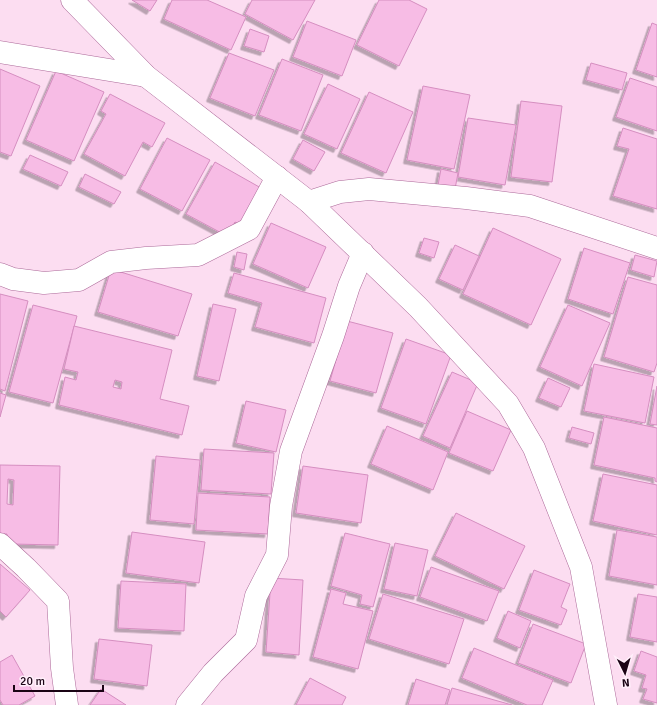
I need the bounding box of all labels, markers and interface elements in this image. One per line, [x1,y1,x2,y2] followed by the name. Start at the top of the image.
[605,653,645,693] north arrow
[14,667,103,693] scale bar
[20,674,45,689] text: 20 m
[621,676,630,689] text: N

